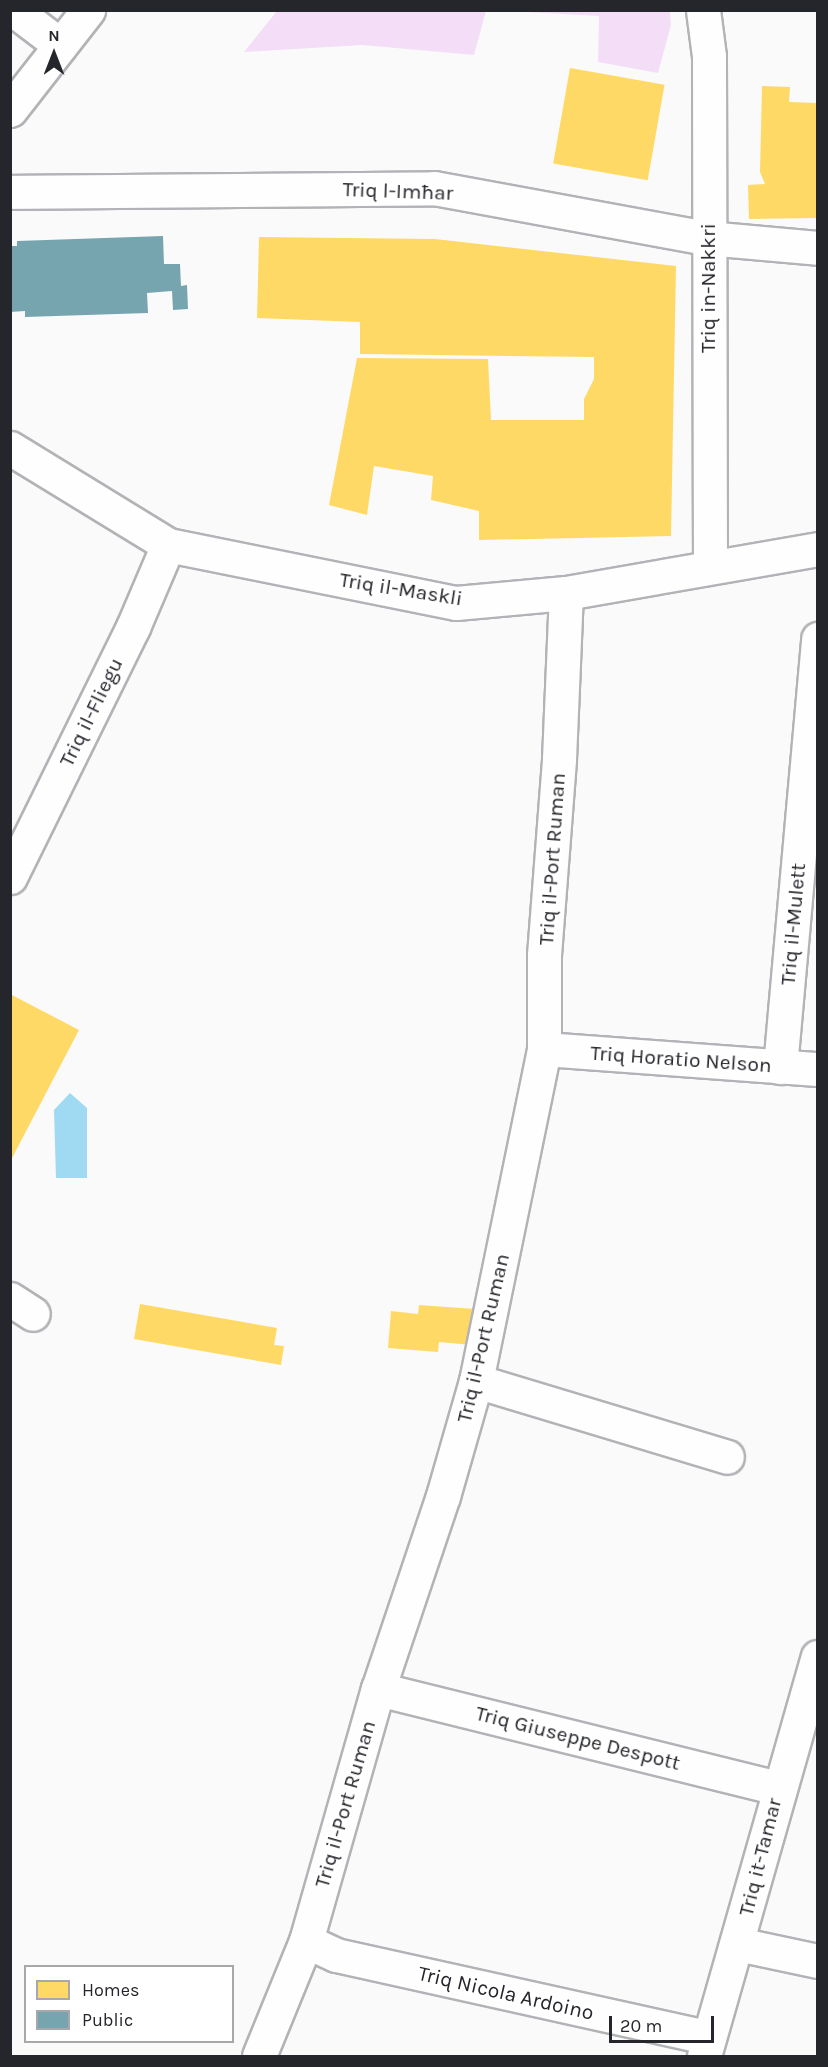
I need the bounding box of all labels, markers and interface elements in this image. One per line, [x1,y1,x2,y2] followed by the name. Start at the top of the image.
[24,24,84,84] north arrow
[48,26,60,45] text: N
[342,176,454,206] street label: Triq l-Imħar
[695,223,721,353] street label: Triq in-Nakkri
[338,567,464,611] street label: Triq il-Maskli
[54,653,128,771] street label: Triq il-Fliegu
[533,772,571,946] street label: Triq il-Port Ruman
[775,862,811,986] street label: Triq il-Mulett
[590,1040,772,1078] street label: Triq Horatio Nelson
[451,1251,515,1425] street label: Triq il-Port Ruman
[473,1700,683,1776] street label: Triq Giuseppe Despott
[309,1718,381,1890] street label: Triq il-Port Ruman
[733,1795,787,1919] street label: Triq it-Tamar
[416,1961,596,2025] street label: Triq Nicola Ardoino
[24,1965,234,2043] legend
[82,1979,139,2001] text: Homes
[612,2004,717,2042] scale bar
[82,2009,133,2031] text: Public
[620,2015,662,2037] text: 20 m

